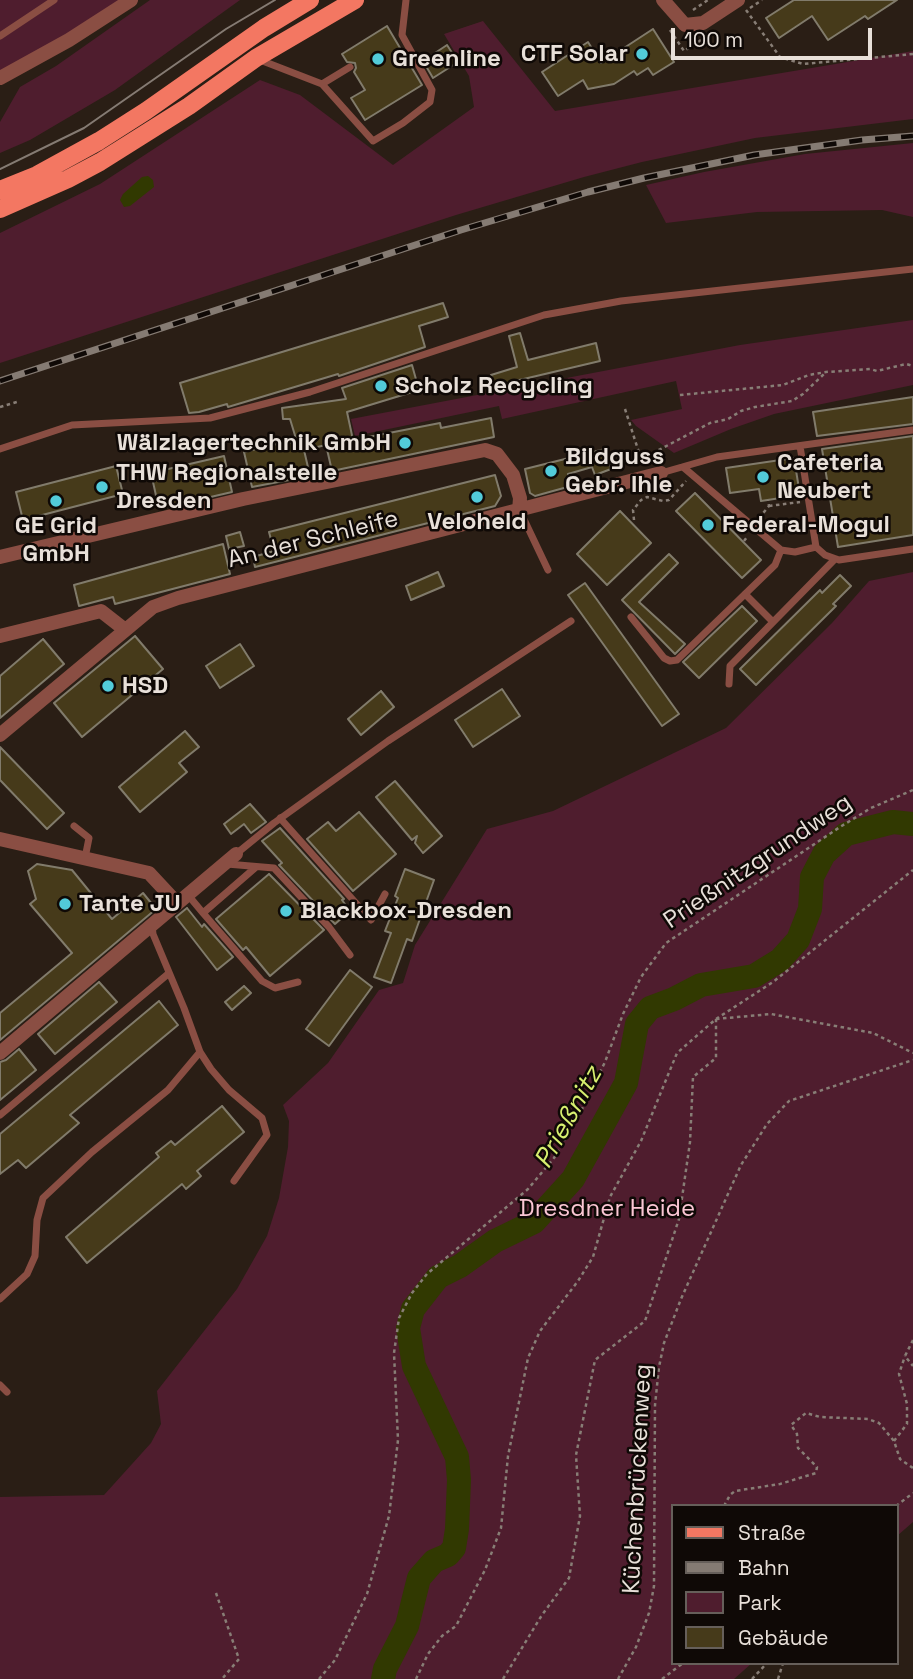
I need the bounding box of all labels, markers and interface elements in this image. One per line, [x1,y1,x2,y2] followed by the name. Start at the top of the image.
[675,14,876,58] scale bar
[684,26,743,53] text: 100 m
[521,40,628,68] place label: CTF Solar
[392,45,501,73] place label: Greenline
[634,46,650,62] marker: CTF Solar
[370,51,386,67] marker: Greenline
[395,372,593,400] place label: Scholz Recycling
[373,378,389,394] marker: Scholz Recycling
[117,429,391,457] place label: Wälzlagertechnik GmbH
[397,435,413,451] marker: Wälzlagertechnik GmbH
[565,443,672,499] place label: Bildguss Gebr. Ihle
[777,449,883,505] place label: Cafeteria Neubert
[116,459,337,515] place label: THW Regionalstelle Dresden
[543,463,559,479] marker: Bildguss Gebr. Ihle
[755,469,771,485] marker: Cafeteria Neubert
[94,479,110,495] marker: THW Regionalstelle Dresden
[469,489,485,505] marker: Veloheld
[48,493,64,509] marker: GE Grid GmbH
[225,505,401,575] street label: An der Schleife
[427,508,527,536] place label: Veloheld
[722,511,890,539] place label: Federal-Mogul
[15,512,97,568] place label: GE Grid GmbH
[700,517,716,533] marker: Federal-Mogul
[122,672,168,700] place label: HSD
[100,678,116,694] marker: HSD
[659,788,857,936] street label: Prießnitzgrundweg
[79,890,181,918] place label: Tante JU
[57,896,73,912] marker: Tante JU
[300,897,512,925] place label: Blackbox-Dresden
[278,903,294,919] marker: Blackbox-Dresden
[528,1062,610,1174] water label: Prießnitz
[519,1195,695,1223] park label: Dresdner Heide
[618,1363,658,1595] street label: Küchenbrückenweg
[671,1504,899,1665] legend
[738,1519,806,1546] text: Straße
[738,1554,790,1581] text: Bahn
[738,1589,782,1616] text: Park
[738,1624,828,1651] text: Gebäude

